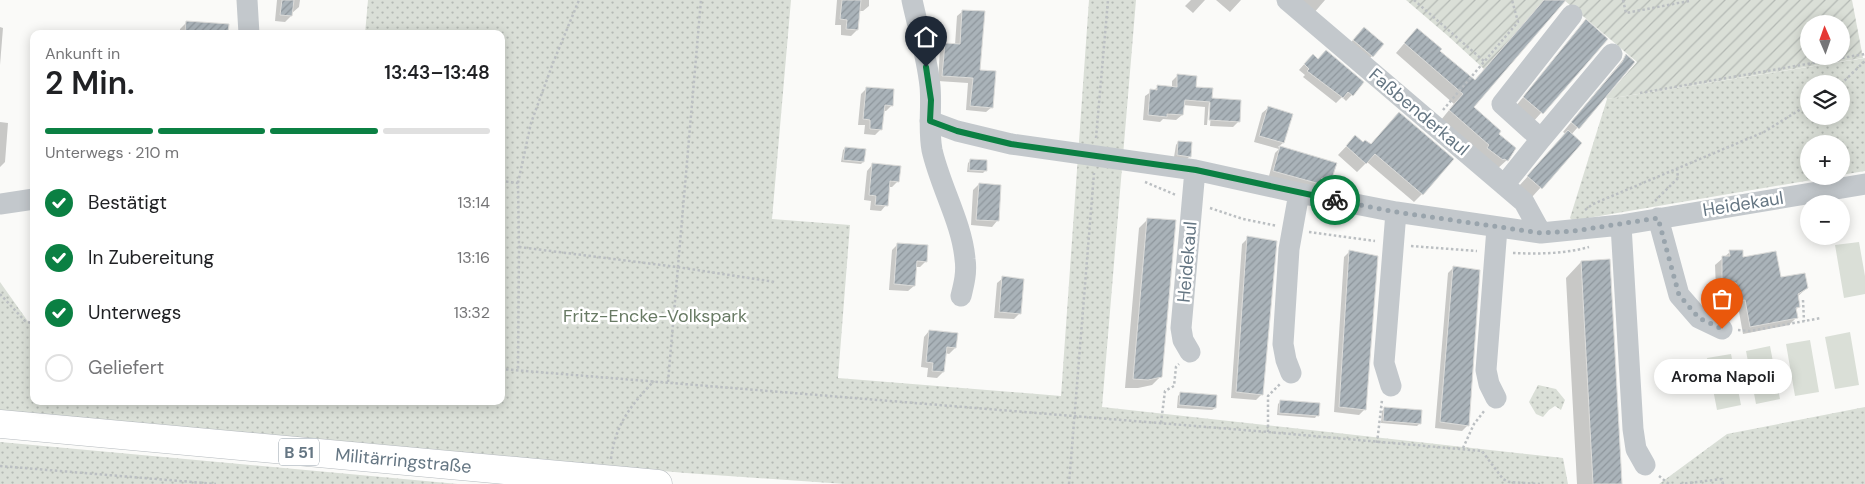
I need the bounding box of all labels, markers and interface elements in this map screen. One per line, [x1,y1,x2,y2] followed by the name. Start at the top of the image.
[1800,15,1850,65] north arrow
[1800,15,1850,245] map controls
[905,16,947,67] pin
[912,23,940,51] icon: home
[45,43,120,64] text: Ankunft in
[384,60,490,85] text: 13:43–13:48
[45,62,135,104] text: 2 Min.
[1364,63,1474,161] street label: Faßbenderkaul
[1800,75,1850,125] button: layers
[1800,135,1850,185] button: +
[45,142,179,163] text: Unterwegs · 210 m
[1310,175,1360,225] courier
[1321,186,1349,214] icon: bike
[1701,186,1785,222] street label: Heidekaul
[45,189,73,217] icon: check
[88,190,167,215] text: Bestätigt
[458,192,490,213] text: 13:14
[1800,195,1850,245] button: −
[1171,220,1203,304] street label: Heidekaul
[45,244,73,272] icon: check
[88,245,214,270] text: In Zubereitung
[457,247,490,268] text: 13:16
[1701,278,1743,329] pin
[1708,285,1736,313] icon: bag
[45,299,73,327] icon: check
[88,300,181,325] text: Unterwegs
[454,302,490,323] text: 13:32
[563,304,747,328] park label: Fritz-Encke-Volkspark
[88,355,164,380] text: Geliefert
[1653,359,1791,394] callout: Aroma Napoli
[1671,366,1775,387] text: Aroma Napoli
[279,438,319,466] road number: B 51
[334,443,473,479] street label: Militärringstraße

